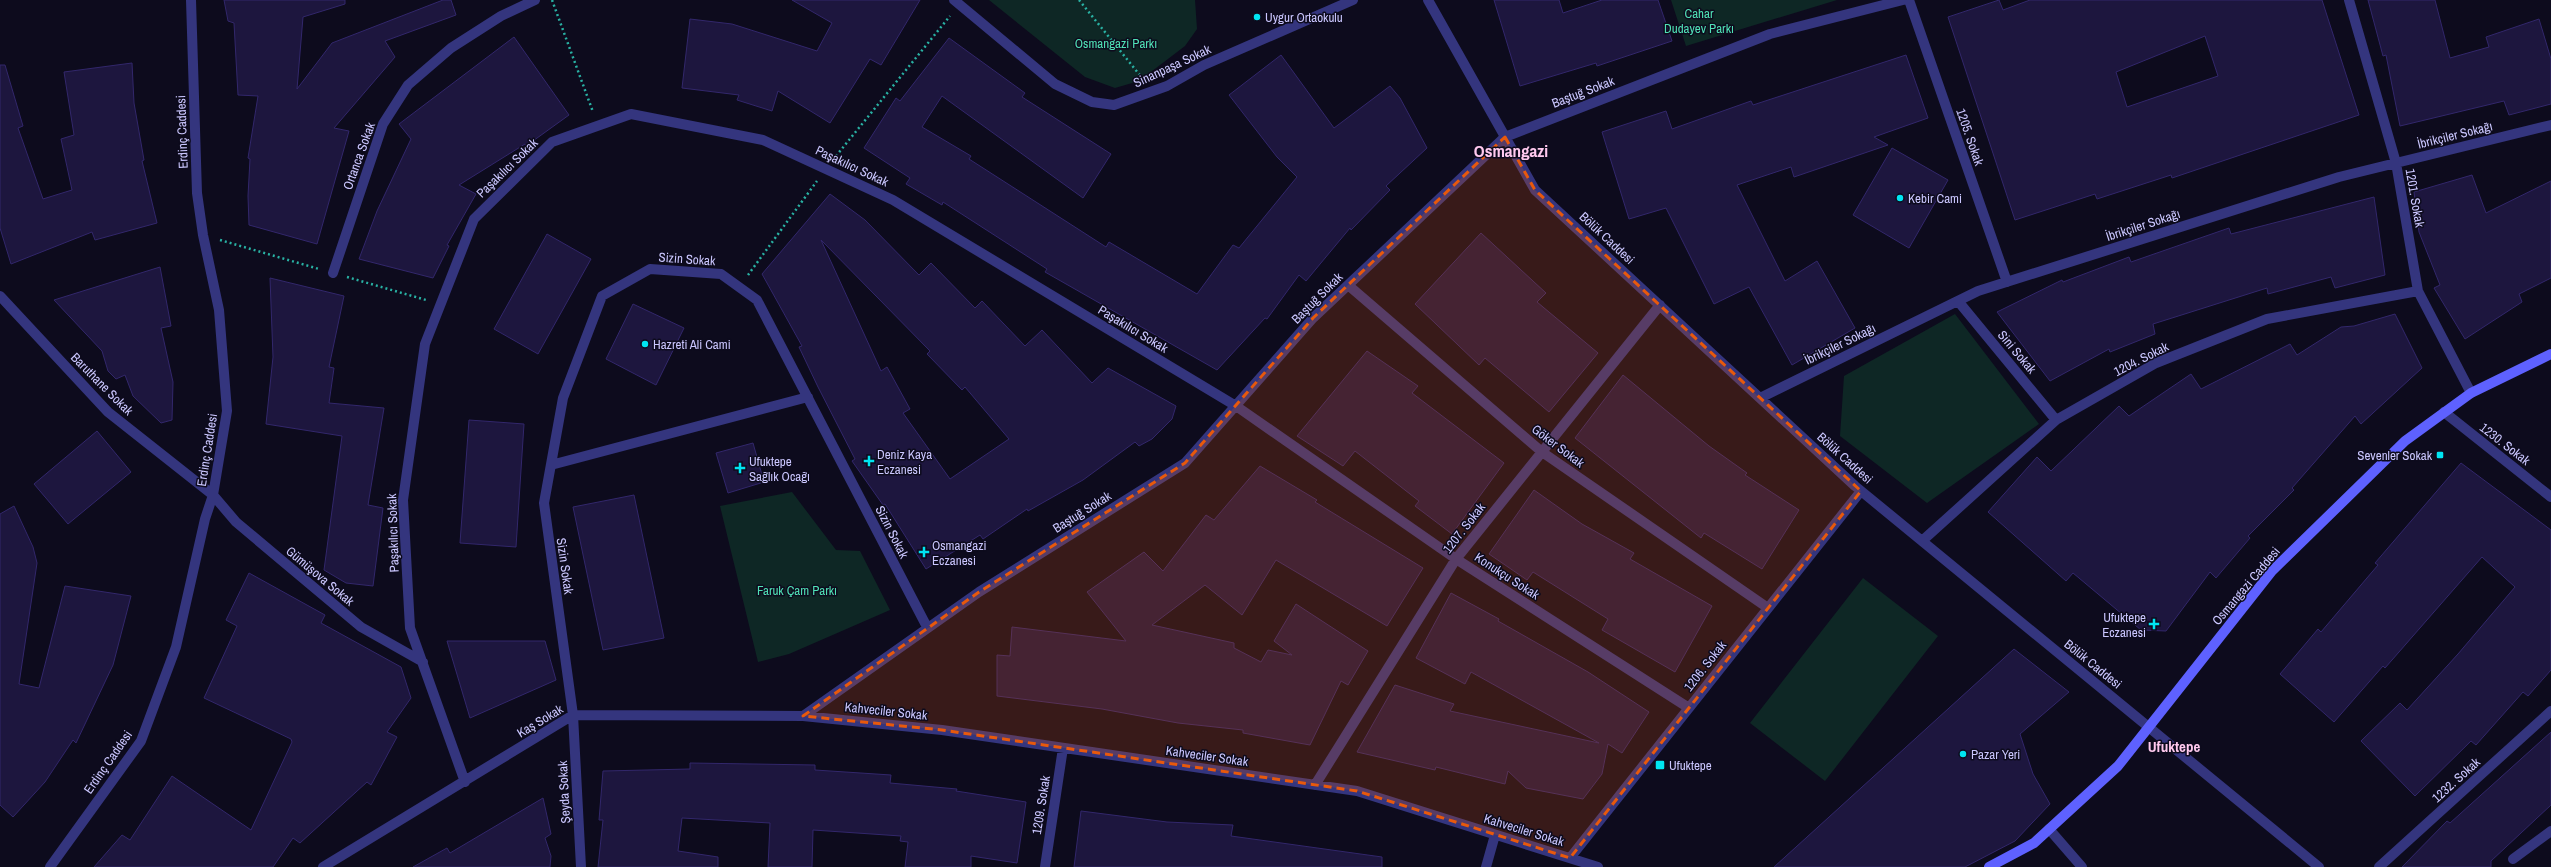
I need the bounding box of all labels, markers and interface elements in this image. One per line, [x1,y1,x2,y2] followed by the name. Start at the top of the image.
[1664,5,1734,37] park label: Cahar Dudayev Parkı
[1265,9,1343,26] place label: Uygur Ortaokulu
[1252,12,1262,22] marker: Uygur Ortaokulu
[1075,35,1157,52] park label: Osmangazi Parkı
[1131,40,1214,91] street label: Sinanpaşa Sokak
[1549,72,1617,112] street label: Baştuğ Sokak
[172,95,192,169] street label: Erdinç Caddesi
[1952,106,1988,168] street label: 1205. Sokak
[2416,117,2494,153] street label: İbrikçiler Sokağı
[339,119,379,192] street label: Ortanca Sokak
[473,134,542,201] street label: Paşakılıcı Sokak
[1474,139,1548,162] district label: Osmangazi
[813,142,892,191] street label: Paşakılıcı Sokak
[2401,167,2429,229] street label: 1201. Sokak
[1908,190,1962,207] place label: Kebir Cami
[1895,193,1905,203] marker: Kebir Cami
[2104,205,2182,245] street label: İbrikçiler Sokağı
[1576,208,1638,268] street label: Bölük Caddesi
[658,249,717,270] street label: Sizin Sokak
[1288,268,1347,327] street label: Baştuğ Sokak
[1095,301,1172,357] street label: Paşakılıcı Sokak
[1802,319,1878,369] street label: İbrikçiler Sokağı
[1994,327,2041,378] street label: Sini Sokak
[653,336,731,353] place label: Hazreti Ali Cami
[2111,338,2172,380] street label: 1204. Sokak
[640,339,650,349] marker: Hazreti Ali Cami
[67,349,137,419] street label: Baruthane Sokak
[193,412,221,488] street label: Erdinç Caddesi
[2476,419,2534,469] street label: 1230. Sokak
[1528,421,1588,472] street label: Göker Sokak
[1814,428,1876,488] street label: Bölük Caddesi
[877,446,932,478] place label: Deniz Kaya Eczanesi
[2357,447,2433,464] place label: Sevenler Sokak
[2435,450,2445,460] marker: Sevenler Sokak
[749,453,810,485] place label: Ufuktepe Sağlık Ocağı
[864,456,874,466] marker: Deniz Kaya Eczanesi
[734,462,746,474] marker: Ufuktepe Sağlık Ocağı
[1050,487,1115,537] street label: Baştuğ Sokak
[383,493,403,573] street label: Paşakılıcı Sokak
[1439,499,1489,557] street label: 1207. Sokak
[872,503,913,562] street label: Sizin Sokak
[553,537,577,596] street label: Sizin Sokak
[932,537,987,569] place label: Osmangazi Eczanesi
[282,542,358,610] street label: Gümüşova Sokak
[2208,543,2284,629] street label: Osmangazi Caddesi
[919,547,929,557] marker: Osmangazi Eczanesi
[1471,549,1543,604] street label: Konukçu Sokak
[757,582,837,599] park label: Faruk Çam Parkı
[2102,609,2146,641] place label: Ufuktepe Eczanesi
[2149,619,2159,629] marker: Ufuktepe Eczanesi
[2061,636,2125,692] street label: Bölük Caddesi
[1680,637,1730,695] street label: 1206. Sokak
[844,698,929,724] street label: Kahveciler Sokak
[514,700,567,741] street label: Kaş Sokak
[80,727,136,797] street label: Erdinç Caddesi
[2148,736,2200,757] district label: Ufuktepe
[1165,742,1250,770] street label: Kahveciler Sokak
[1971,746,2020,763] place label: Pazar Yeri
[1958,749,1968,759] marker: Pazar Yeri
[2428,753,2484,806] street label: 1232. Sokak
[1669,757,1712,774] place label: Ufuktepe
[1654,759,1666,771] marker: Ufuktepe
[554,760,574,824] street label: Şeyda Sokak
[1028,774,1054,836] street label: 1209. Sokak
[1482,810,1567,850] street label: Kahveciler Sokak

